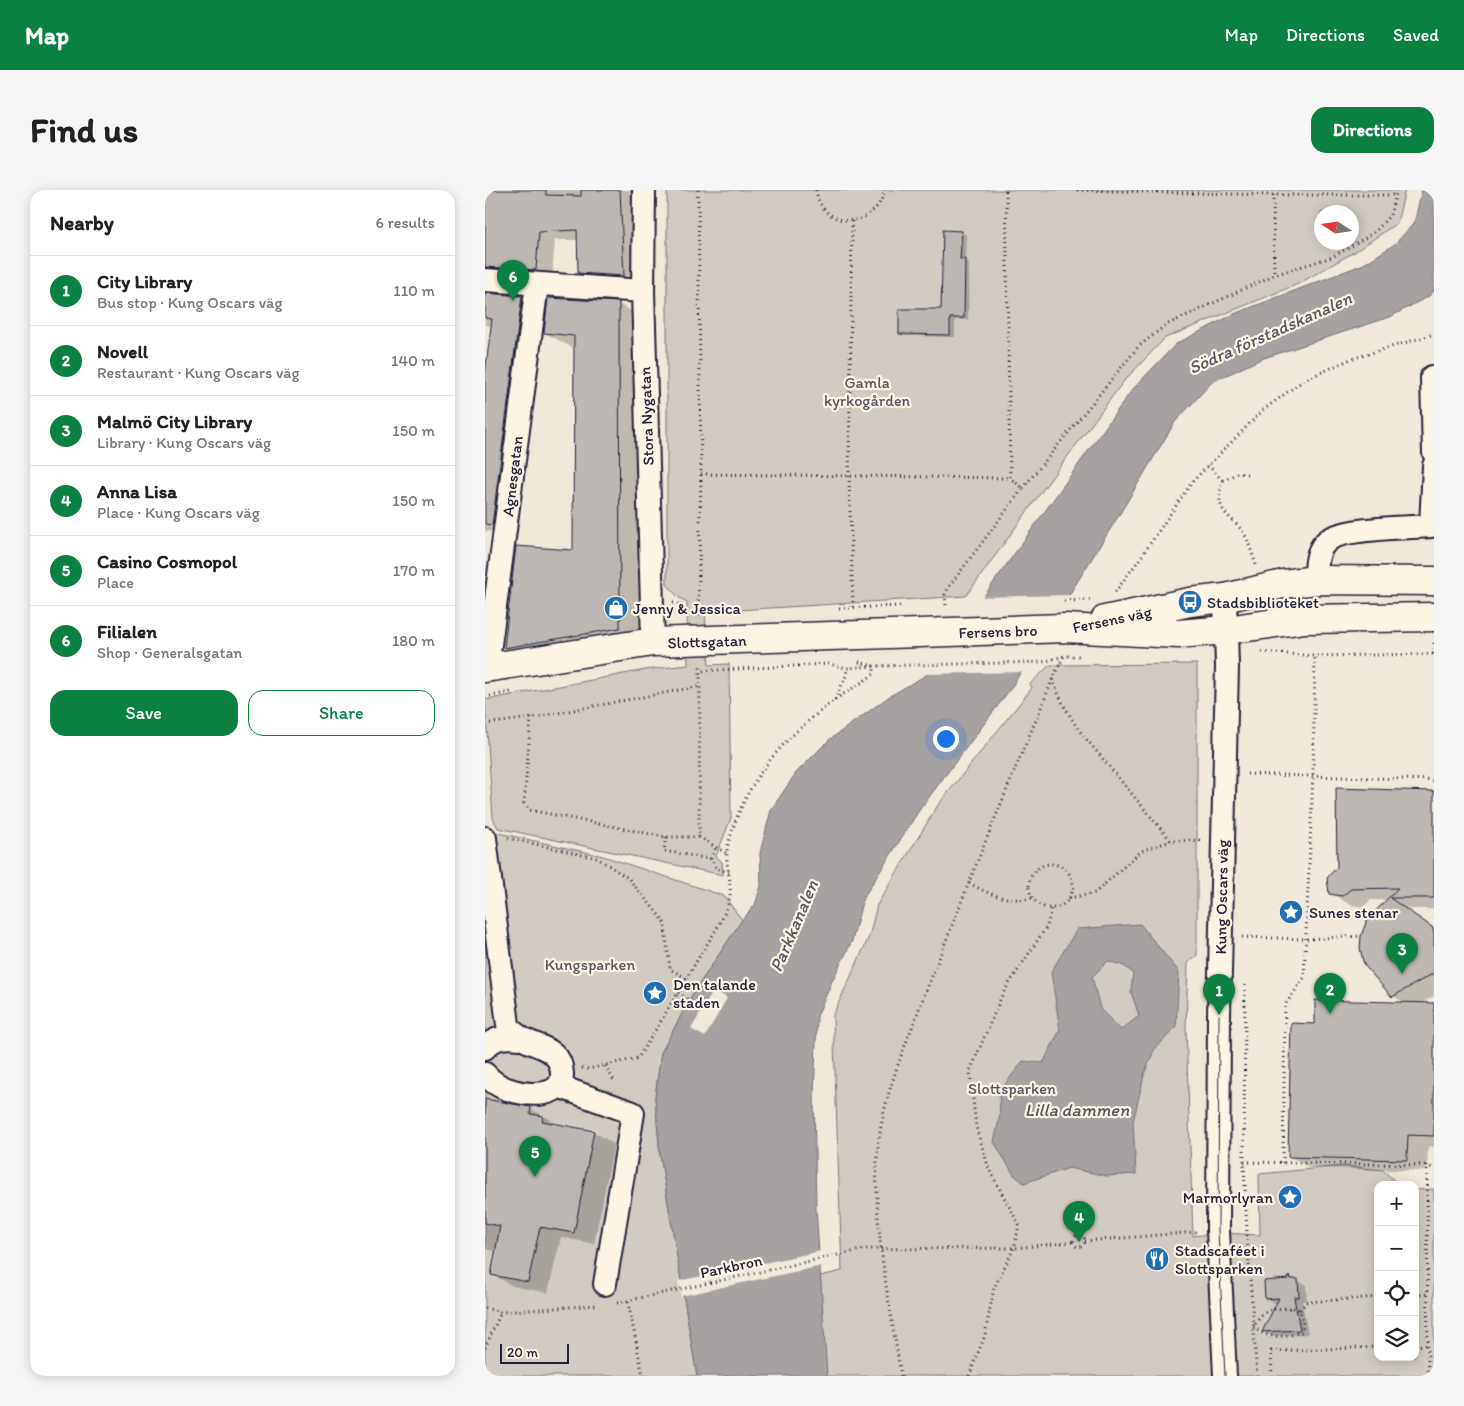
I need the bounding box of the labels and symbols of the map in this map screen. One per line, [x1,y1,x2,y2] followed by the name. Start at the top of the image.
[1314,205,1359,250] north arrow
[497,260,529,301] pin: 6
[1185,287,1356,379] water label: Södra förstadskanalen
[635,366,658,466] street label: Stora Nygatan
[824,373,911,410] park label: Gamla kyrkogården
[498,435,527,518] street label: Agnesgatan
[1177,589,1203,615] bus stop icon: Stadsbiblioteket
[1207,593,1319,612] place label: Stadsbiblioteket
[603,595,629,621] shop icon: Jenny & Jessica
[633,599,741,618] place label: Jenny & Jessica
[1071,602,1154,637] street label: Fersens väg
[958,621,1038,642] street label: Fersens bro
[667,631,747,652] street label: Slottsgatan
[933,726,959,752] your location
[1211,839,1232,955] street label: Kung Oscars väg
[765,876,823,975] water label: Parkkanalen
[1278,899,1304,925] place icon: Sunes stenar
[1309,903,1399,922] place label: Sunes stenar
[1386,933,1418,974] pin: 3
[545,955,635,974] park label: Kungsparken
[1314,973,1346,1014] pin: 2
[1203,974,1235,1015] pin: 1
[673,975,756,1012] place label: Den talande staden
[642,980,668,1006] place icon: Den talande staden
[968,1079,1056,1098] park label: Slottsparken
[1025,1099,1130,1121] water label: Lilla dammen
[519,1136,551,1177] pin: 5
[1277,1184,1303,1210] place icon: Marmorlyran
[1183,1188,1273,1207] place label: Marmorlyran
[1063,1201,1095,1242] pin: 4
[1175,1241,1265,1278] place label: Stadscaféet i Slottsparken
[1144,1246,1170,1272] restaurant icon: Stadscaféet i Slottsparken
[698,1251,764,1282] street label: Parkbron
[500,1341,569,1364] scale bar

